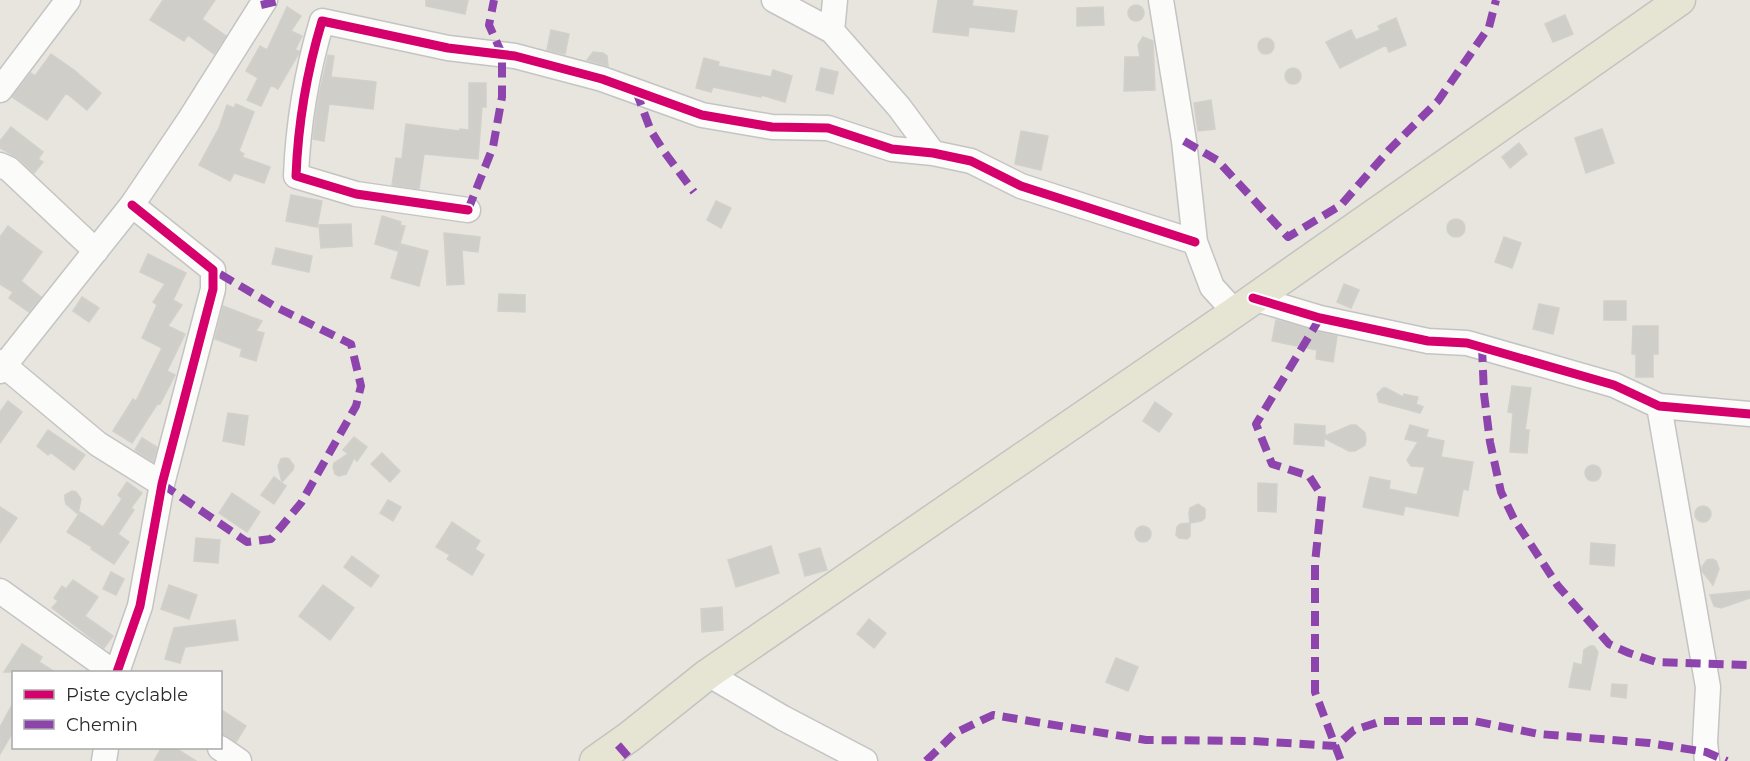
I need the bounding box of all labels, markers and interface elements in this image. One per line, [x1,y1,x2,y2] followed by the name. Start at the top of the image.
[12,671,222,749] legend
[66,684,188,706] text: Piste cyclable
[66,714,138,736] text: Chemin

